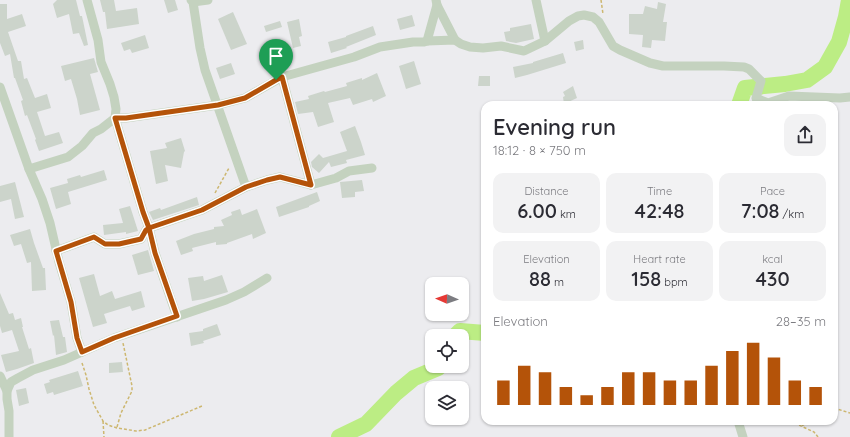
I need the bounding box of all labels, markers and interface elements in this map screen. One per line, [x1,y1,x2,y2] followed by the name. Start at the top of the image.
[259,39,293,80] pin
[265,45,287,67] icon: arrive
[493,113,616,141] text: Evening run
[784,114,826,156] button: share
[493,142,586,158] text: 18:12 · 8 × 750 m
[524,184,569,198] text: Distance
[647,184,672,198] text: Time
[760,184,785,198] text: Pace
[517,198,557,223] text: 6.00
[635,198,684,223] text: 42:48
[741,198,780,223] text: 7:08
[557,207,576,221] text: km
[780,207,804,221] text: /km
[523,252,570,266] text: Elevation
[633,252,686,266] text: Heart rate
[762,252,783,266] text: kcal
[529,266,551,291] text: 88
[631,266,661,291] text: 158
[755,266,790,291] text: 430
[551,275,564,289] text: m
[661,275,688,289] text: bpm
[425,277,469,321] north arrow
[425,277,469,425] map controls
[493,313,548,329] text: Elevation
[776,313,826,329] text: 28–35 m
[425,329,469,373] button: locate
[425,381,469,425] button: layers

